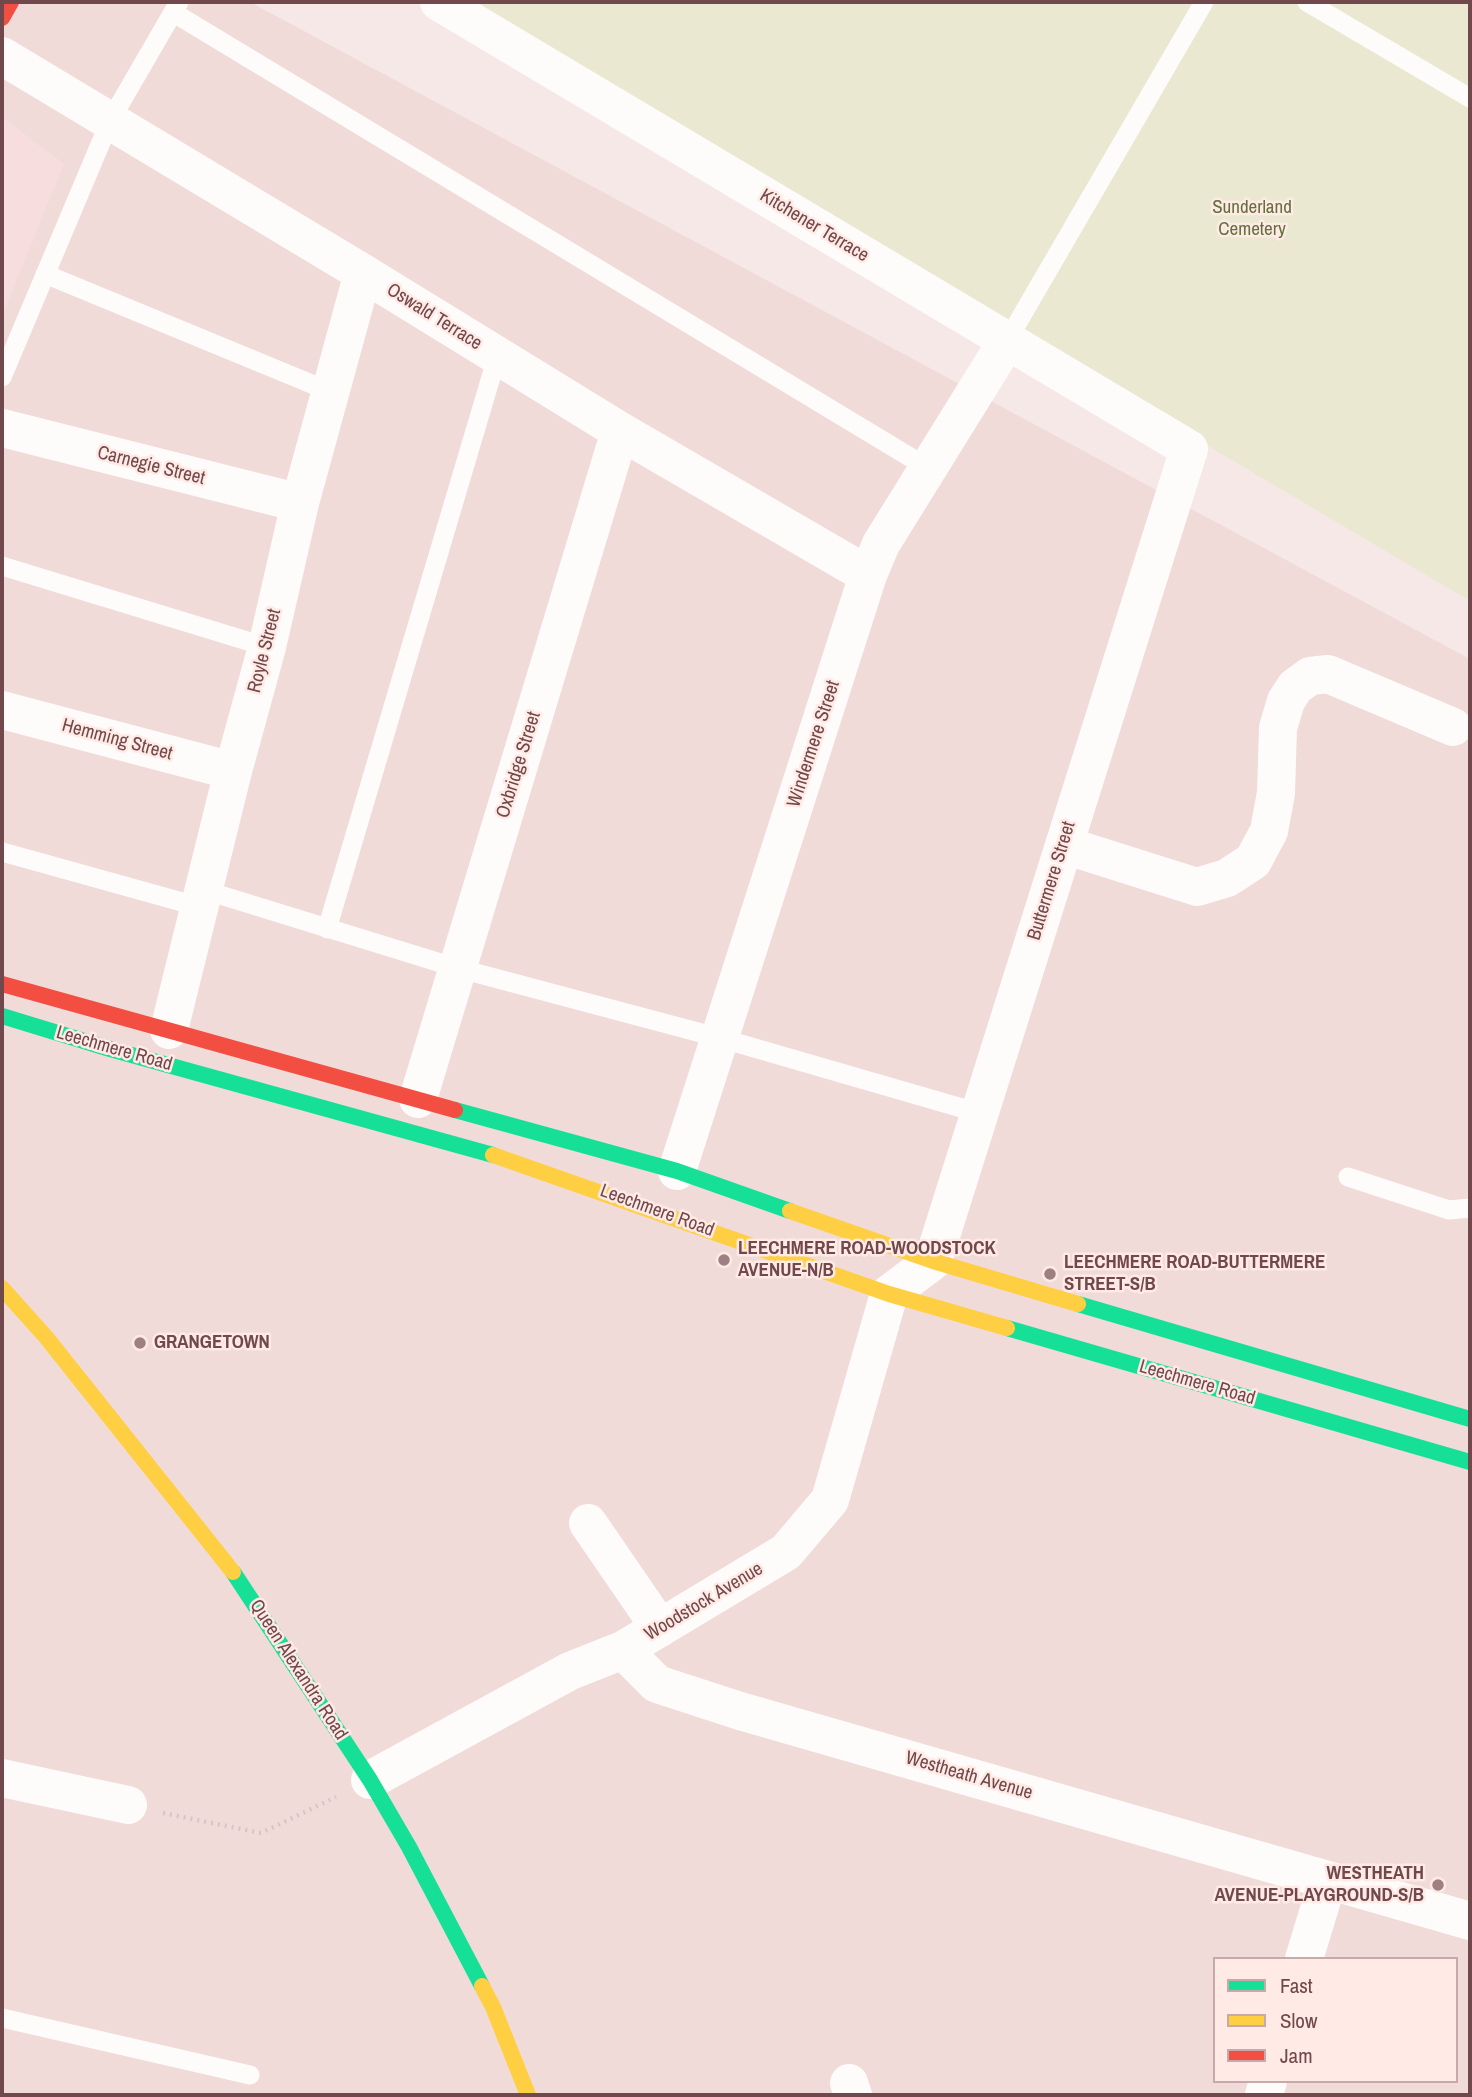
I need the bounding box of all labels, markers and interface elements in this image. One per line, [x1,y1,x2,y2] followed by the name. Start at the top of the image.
[755,185,873,267] street label: Kitchener Terrace
[1212,197,1292,241] park label: Sunderland Cemetery
[382,279,486,355] street label: Oswald Terrace
[95,442,207,490] street label: Carnegie Street
[244,607,286,695] street label: Royle Street
[783,678,845,810] street label: Windermere Street
[492,709,546,821] street label: Oxbridge Street
[59,714,175,766] street label: Hemming Street
[1023,819,1081,943] street label: Buttermere Street
[53,1022,175,1076] street label: Leechmere Road
[597,1180,717,1242] street label: Leechmere Road
[738,1238,996,1282] place label: LEECHMERE ROAD-WOODSTOCK AVENUE-N/B
[716,1252,732,1268] marker: LEECHMERE ROAD-WOODSTOCK AVENUE-N/B
[1064,1252,1325,1296] place label: LEECHMERE ROAD-BUTTERMERE STREET-S/B
[1042,1266,1058,1282] marker: LEECHMERE ROAD-BUTTERMERE STREET-S/B
[154,1332,270,1354] place label: GRANGETOWN
[132,1335,148,1351] marker: GRANGETOWN
[1136,1356,1258,1410] street label: Leechmere Road
[641,1558,767,1646] street label: Woodstock Avenue
[244,1596,352,1744] street label: Queen Alexandra Road
[903,1747,1035,1805] street label: Westheath Avenue
[1215,1863,1424,1907] place label: WESTHEATH AVENUE-PLAYGROUND-S/B
[1430,1877,1446,1893] marker: WESTHEATH AVENUE-PLAYGROUND-S/B
[1213,1957,1458,2083] legend
[1280,1971,1313,2000] text: Fast
[1280,2006,1317,2035] text: Slow
[1280,2041,1313,2070] text: Jam

